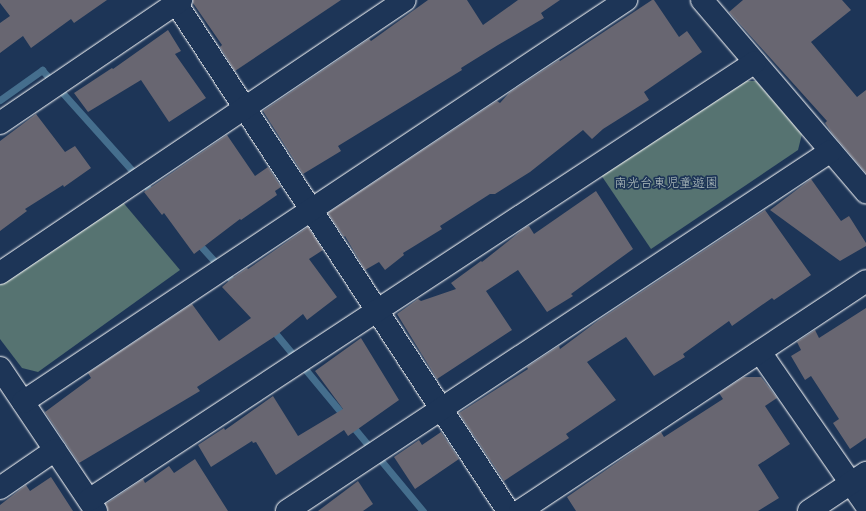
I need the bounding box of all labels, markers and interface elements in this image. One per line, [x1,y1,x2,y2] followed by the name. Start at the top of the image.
[614,175,718,191] park label: 南光台東児童遊園

